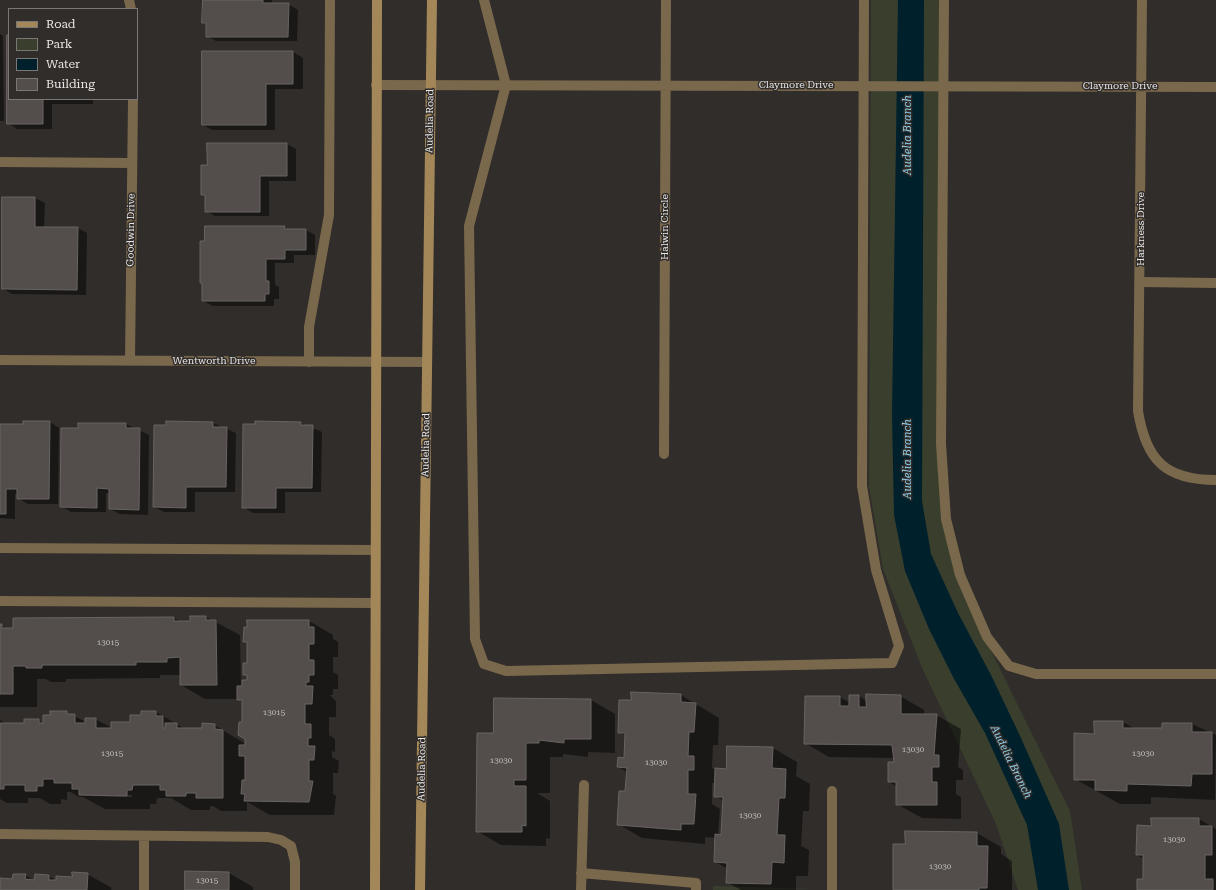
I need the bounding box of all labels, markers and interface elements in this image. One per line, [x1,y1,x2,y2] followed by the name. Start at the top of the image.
[8,8,138,100] legend
[46,17,75,31] text: Road
[46,37,72,51] text: Park
[46,57,80,71] text: Water
[46,77,95,91] text: Building
[759,79,833,91] street label: Claymore Drive
[1083,80,1157,92] street label: Claymore Drive
[423,89,437,153] street label: Audelia Road
[901,95,915,175] water label: Audelia Branch
[1135,192,1147,266] street label: Harkness Drive
[124,193,138,267] street label: Goodwin Drive
[659,194,671,260] street label: Halwin Circle
[173,355,255,367] street label: Wentworth Drive
[419,413,433,477] street label: Audelia Road
[901,419,915,499] water label: Audelia Branch
[97,638,119,648] house number: 13015
[263,708,285,718] house number: 13015
[988,723,1034,801] water label: Audelia Branch
[415,737,429,801] street label: Audelia Road
[902,745,924,755] house number: 13030
[101,749,123,759] house number: 13015
[1132,749,1154,759] house number: 13030
[490,756,512,766] house number: 13030
[645,758,667,768] house number: 13030
[739,811,761,821] house number: 13030
[1163,835,1185,845] house number: 13030
[929,862,951,872] house number: 13030
[196,876,218,886] house number: 13015

